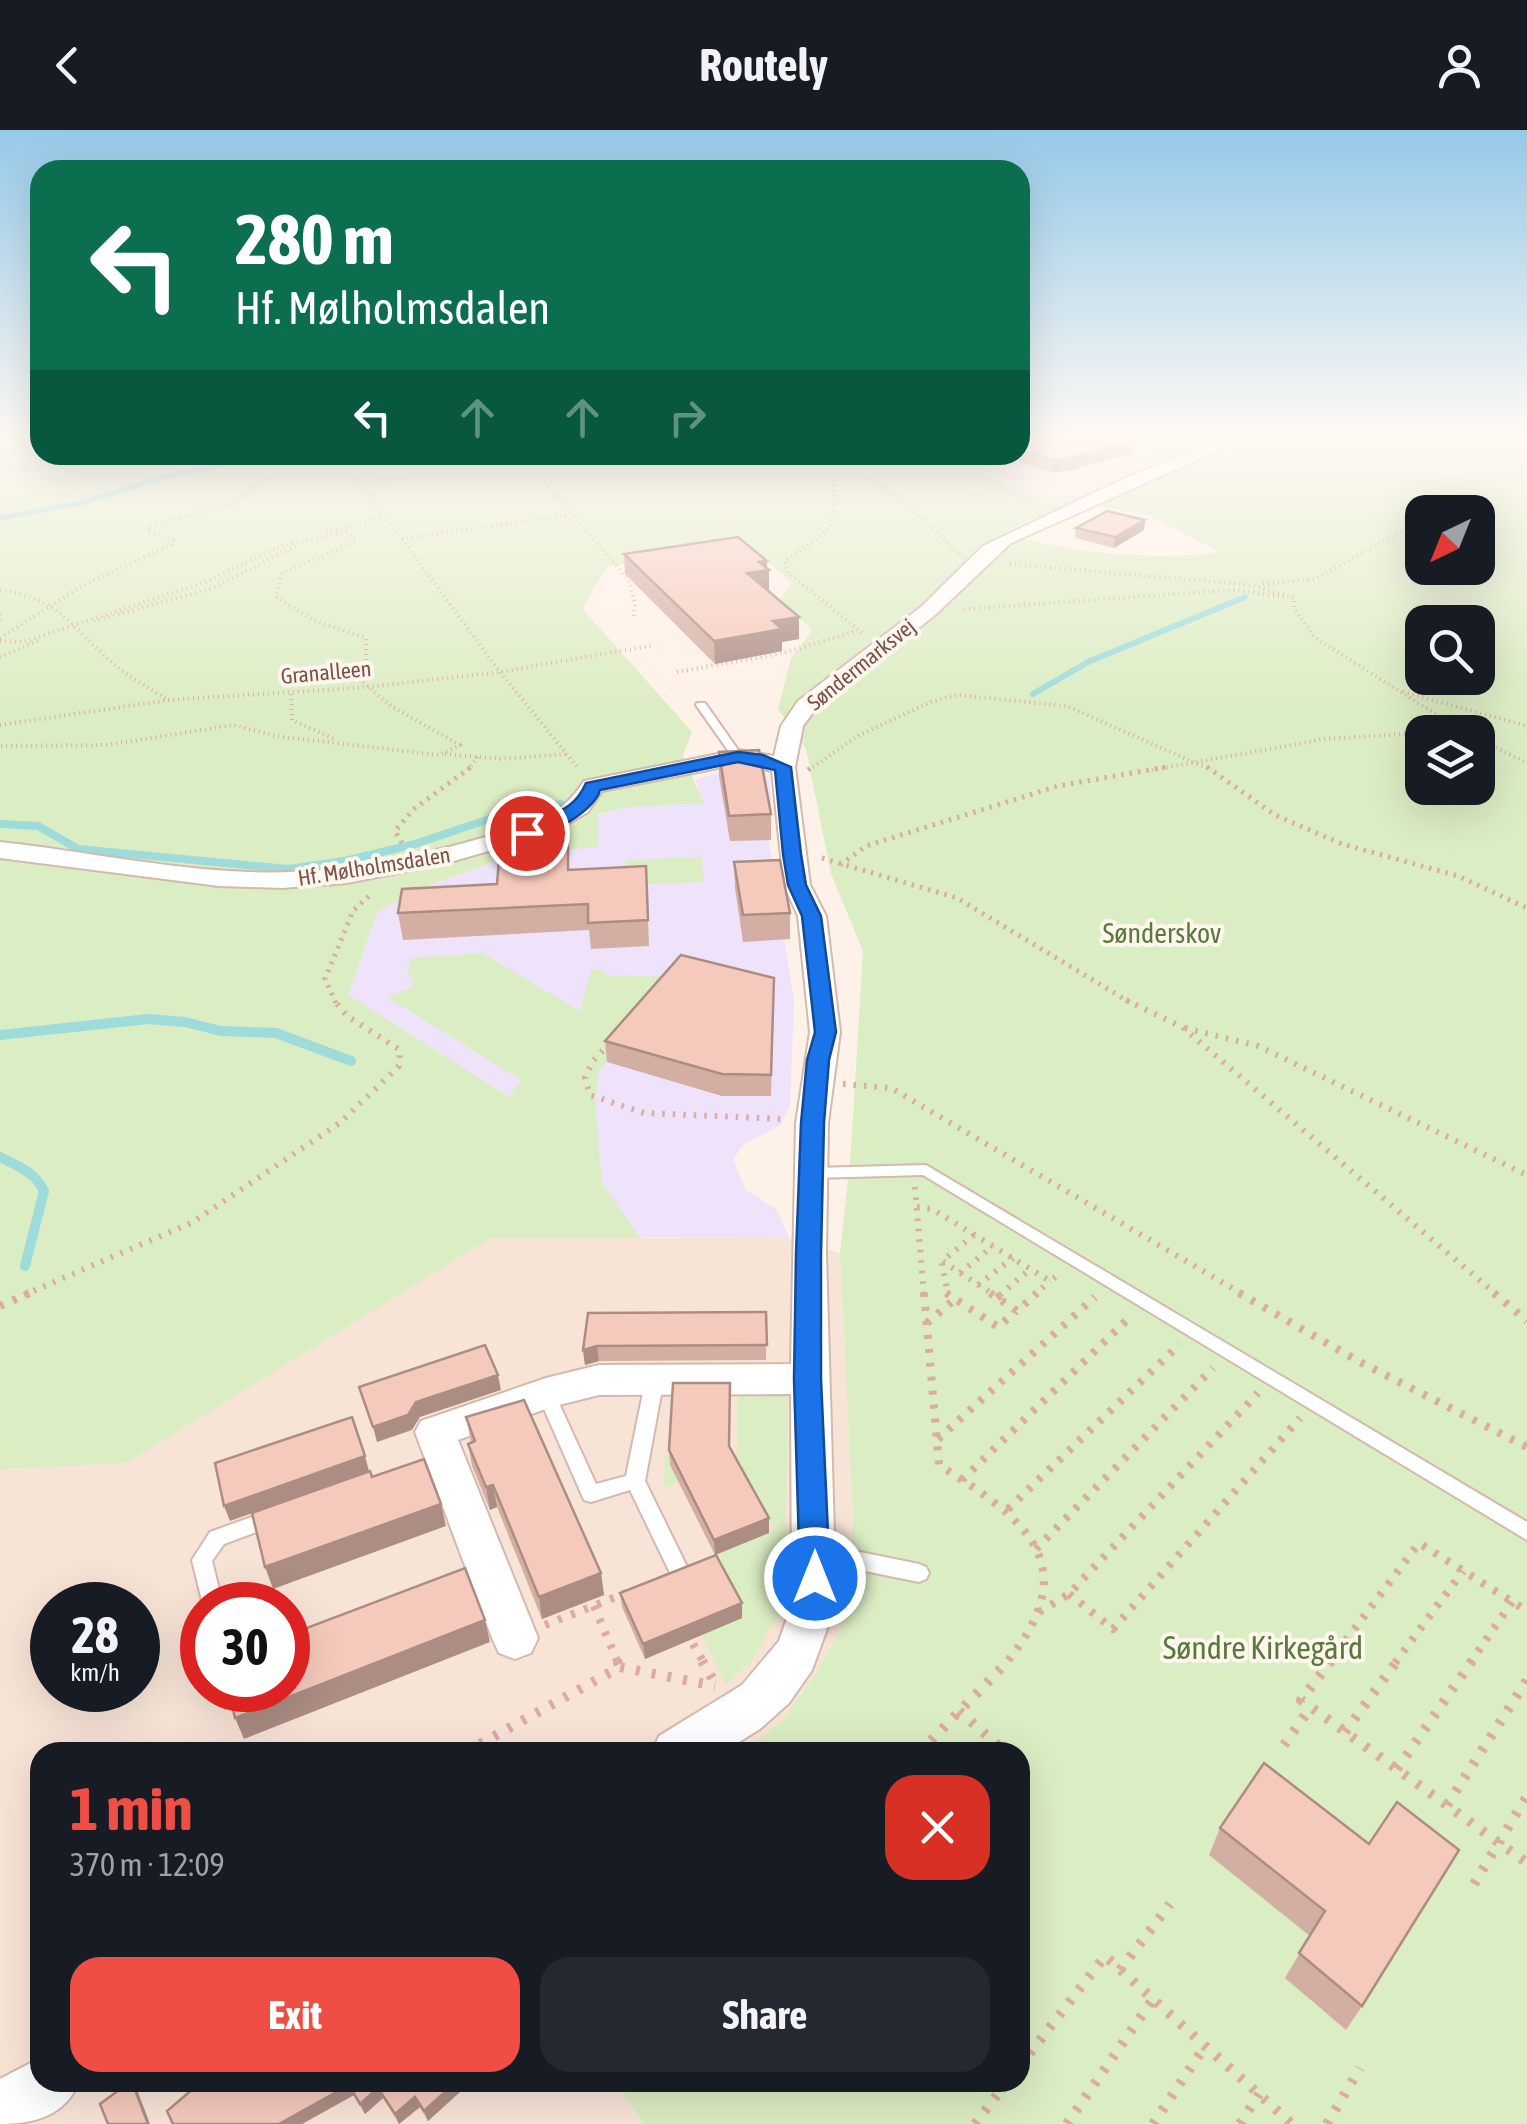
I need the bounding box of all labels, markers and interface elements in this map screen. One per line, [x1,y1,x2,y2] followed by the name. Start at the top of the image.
[40,38,95,93] icon: back
[1432,38,1487,93] icon: person
[699,39,828,91] text: Routely
[235,199,394,279] text: 280 m
[70,200,200,330] icon: left
[235,282,550,334] text: Hf. Mølholmsdalen
[345,390,400,445] icon: left
[450,390,505,445] icon: ahead
[555,390,610,445] icon: ahead
[660,390,715,445] icon: right
[1405,495,1495,585] north arrow
[1405,495,1495,805] map controls
[1405,605,1495,695] button: search
[802,613,920,715] street label: Søndermarksvej
[280,655,372,689] street label: Granalleen
[1405,715,1495,805] button: layers
[485,791,570,876] pin
[500,806,555,861] icon: arrive
[296,841,452,891] street label: Hf. Mølholmsdalen
[1103,917,1221,949] park label: Sønderskov
[763,1526,867,1630] position arrow
[180,1582,310,1712] speed limit sign: 30
[71,1606,118,1664] text: 28
[1163,1629,1363,1666] park label: Søndre Kirkegård
[70,1658,120,1686] text: km/h
[70,1774,193,1843] text: 1 min
[885,1775,990,1880] button: close
[70,1846,225,1883] text: 370 m · 12:09
[70,1957,520,2072] button: Exit
[540,1957,990,2072] button: Share

